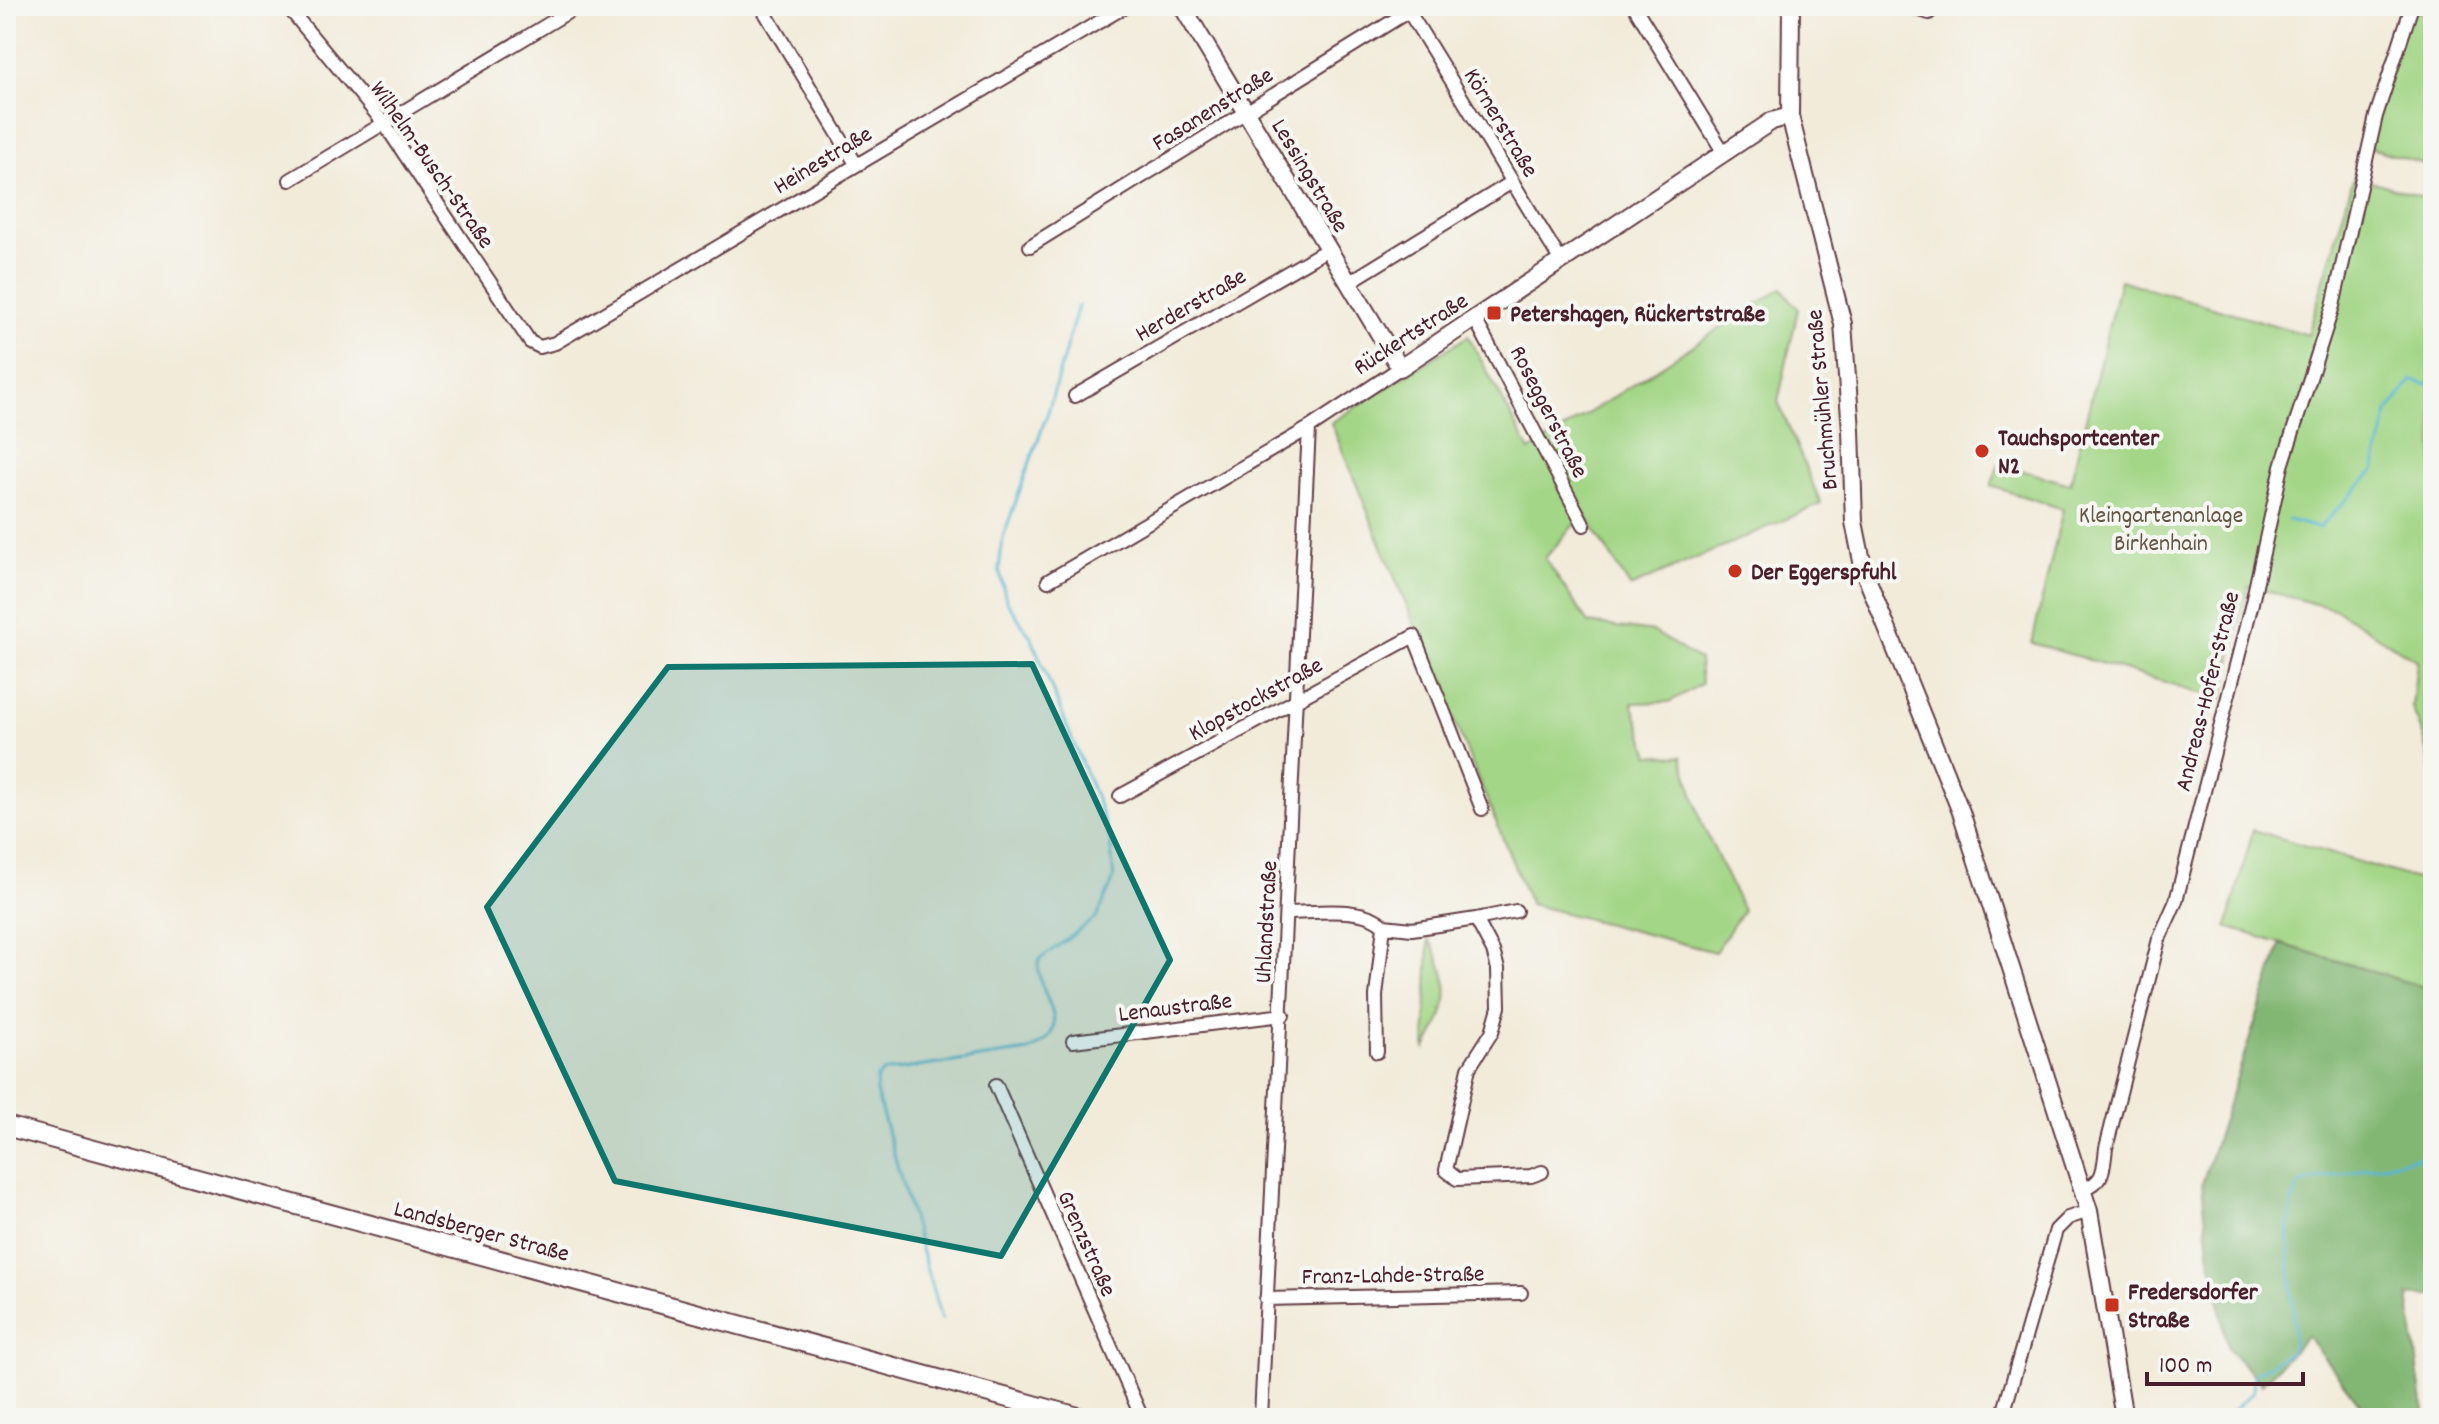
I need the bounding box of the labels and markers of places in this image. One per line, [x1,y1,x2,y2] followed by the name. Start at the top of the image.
[1510,299,1766,333] place label: Petershagen, Rückertstraße
[1485,304,1503,322] marker: Petershagen, Rückertstraße
[1998,423,2160,485] place label: Tauchsportcenter N2
[1973,442,1991,460] marker: Tauchsportcenter N2
[1751,557,1897,591] place label: Der Eggerspfuhl
[1726,562,1744,580] marker: Der Eggerspfuhl
[2128,1277,2259,1339] place label: Fredersdorfer Straße
[2103,1296,2121,1314] marker: Fredersdorfer Straße

